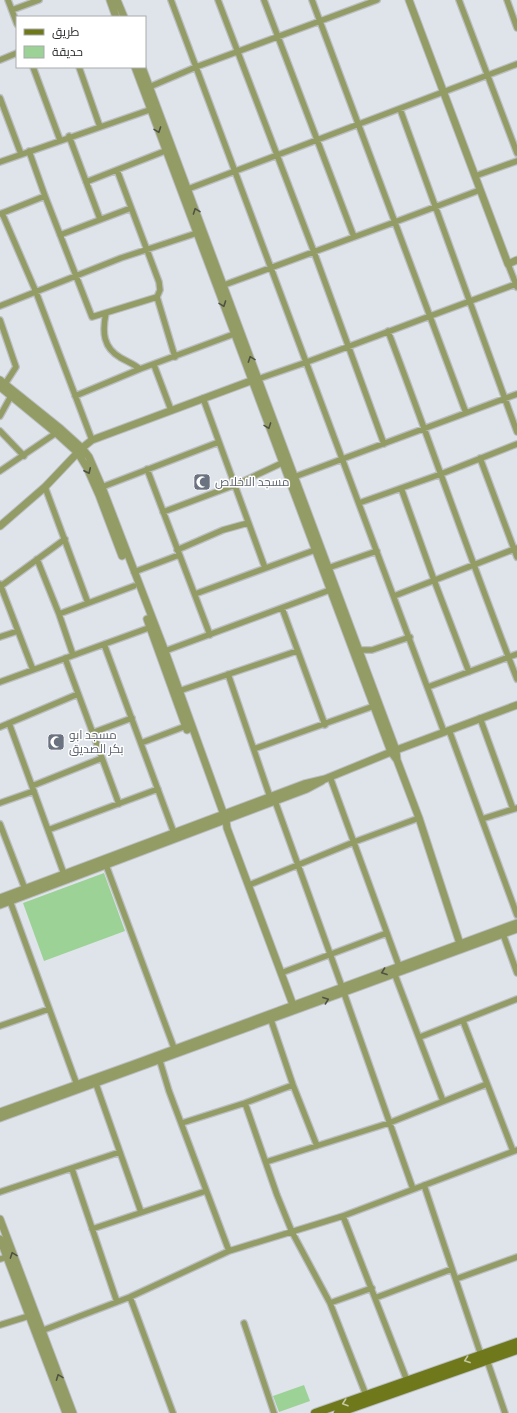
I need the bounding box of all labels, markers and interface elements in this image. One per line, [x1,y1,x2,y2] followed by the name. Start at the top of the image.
[16,16,146,68] legend
[52,24,80,40] text: طريق
[52,44,83,60] text: حديقة
[153,126,161,133] one-way arrow
[192,207,201,214] one-way arrow
[219,300,227,307] one-way arrow
[247,355,256,362] one-way arrow
[264,422,272,429] one-way arrow
[83,467,91,475] one-way arrow
[192,472,212,492] mosque icon: مسجد الاخلاص
[215,474,289,490] place label: مسجد الاخلاص
[69,727,124,757] place label: مسجد ابو بكر الصديق
[46,732,66,752] mosque icon: مسجد ابو بكر الصديق
[381,967,388,975] one-way arrow
[323,996,330,1004] one-way arrow
[10,1251,18,1258] one-way arrow
[464,1355,471,1364] one-way arrow
[56,1373,64,1381] one-way arrow
[341,1398,348,1407] one-way arrow

